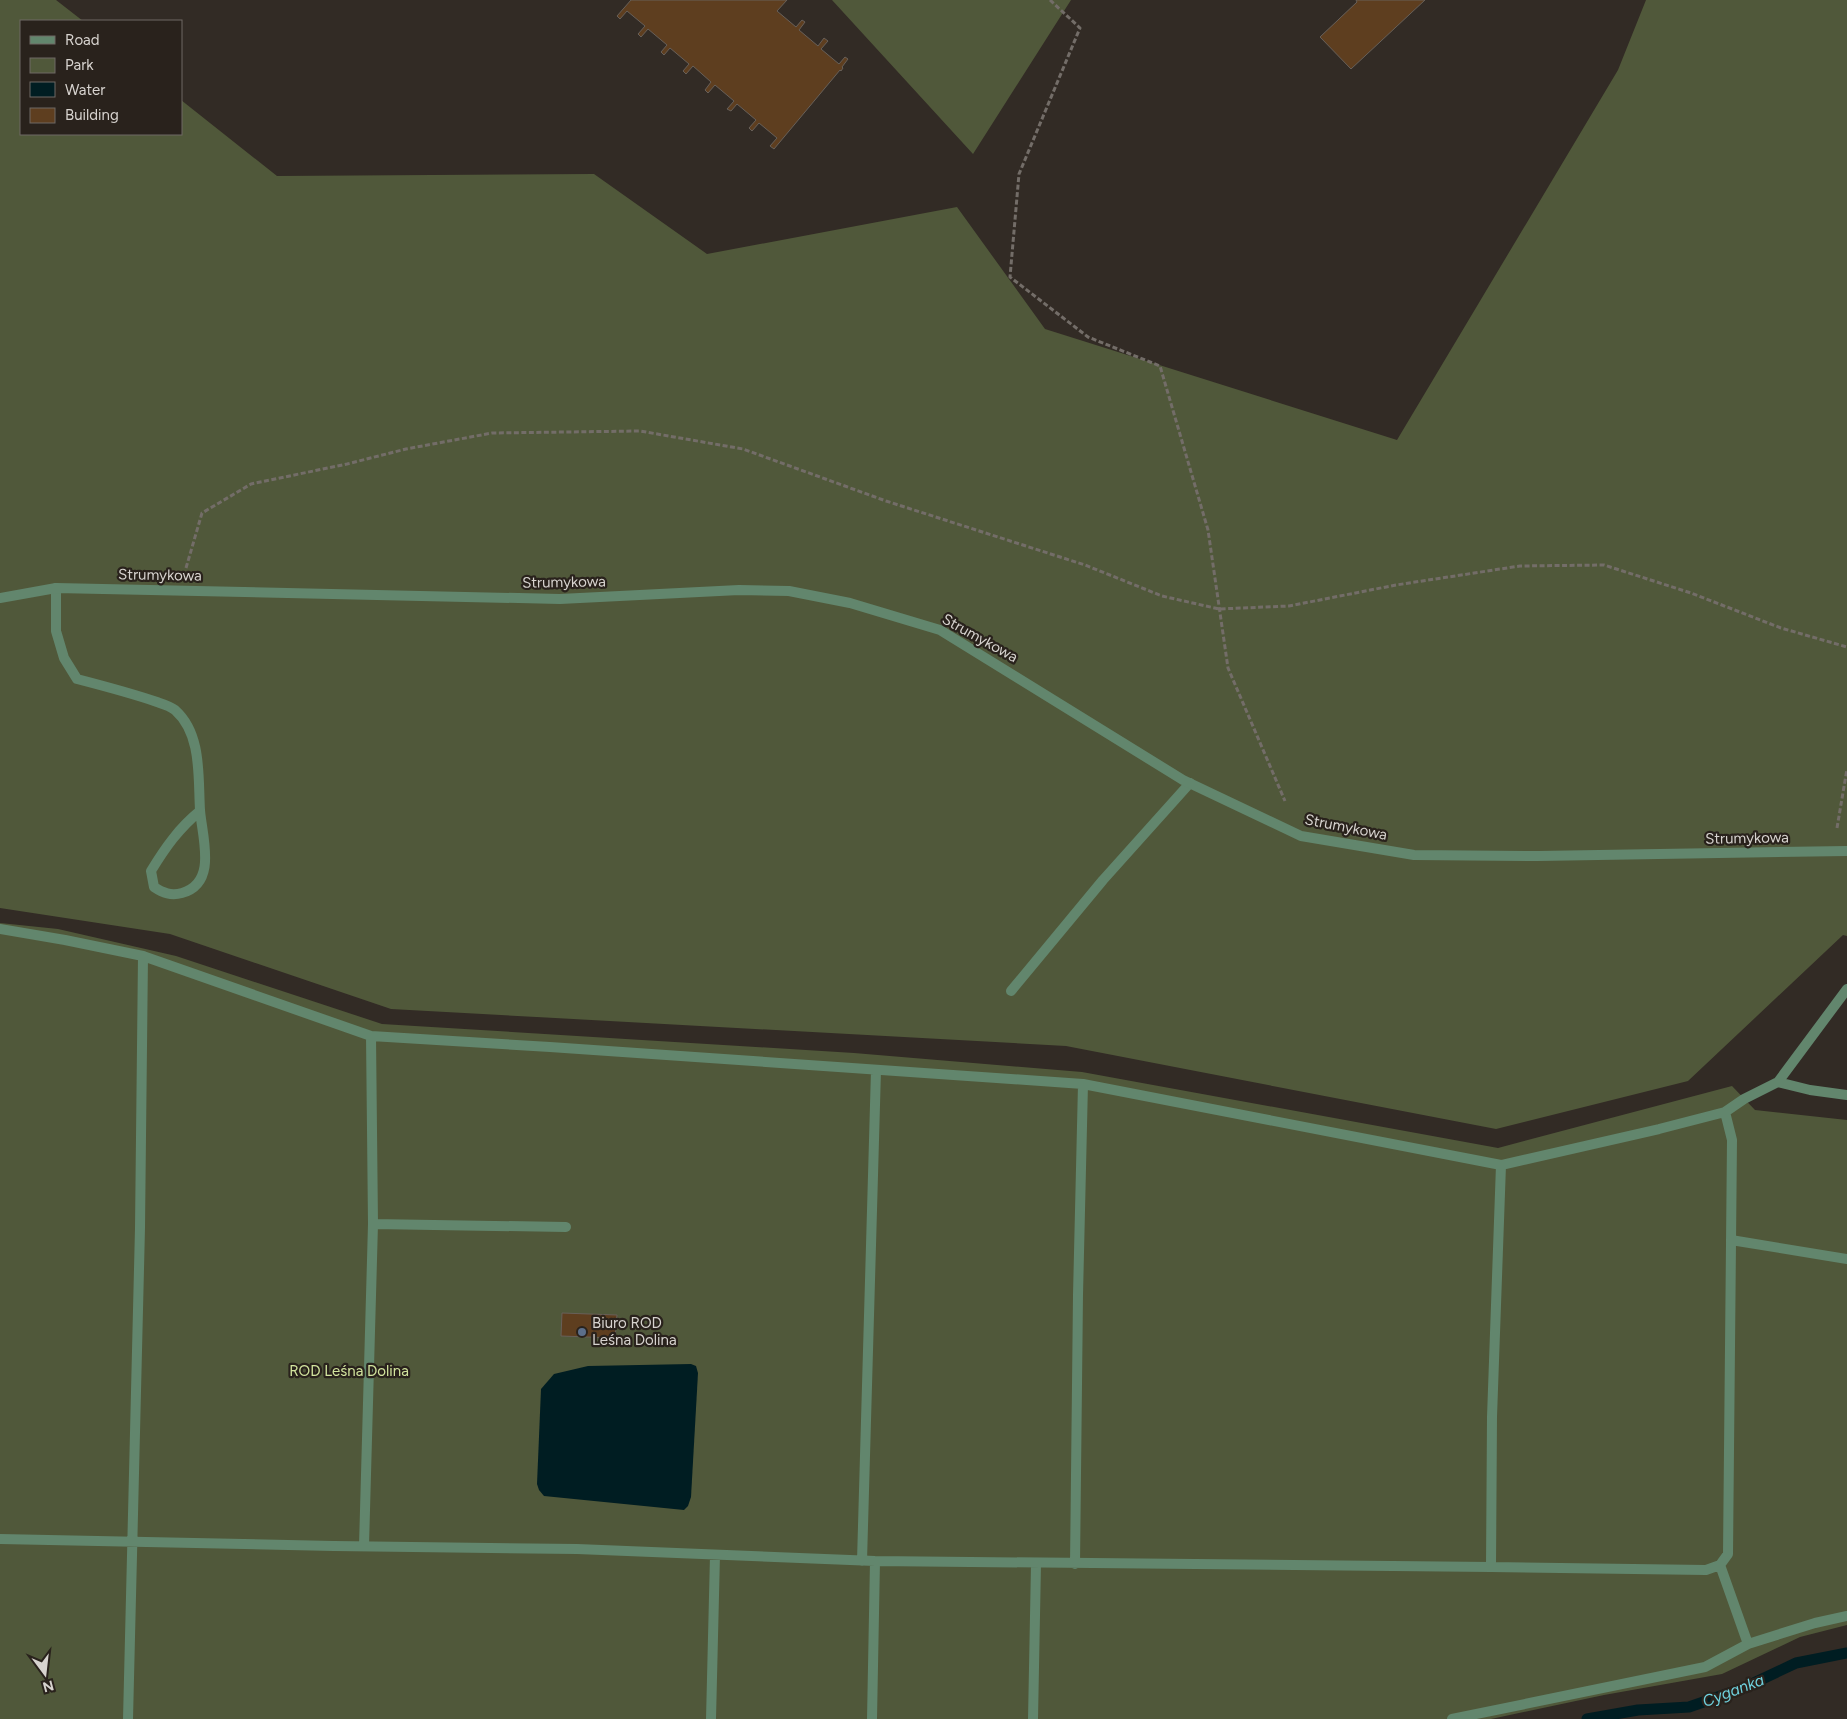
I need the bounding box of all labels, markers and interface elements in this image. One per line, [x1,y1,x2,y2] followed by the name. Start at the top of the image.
[20,20,182,135] legend
[65,31,100,49] text: Road
[65,56,94,74] text: Park
[65,81,105,99] text: Water
[65,106,119,124] text: Building
[118,565,202,585] street label: Strumykowa
[522,572,606,592] street label: Strumykowa
[939,610,1021,666] street label: Strumykowa
[1303,810,1389,844] street label: Strumykowa
[1705,828,1789,848] street label: Strumykowa
[592,1314,677,1349] place label: Biuro ROD Leśna Dolina
[576,1326,588,1338] marker: Biuro ROD Leśna Dolina
[289,1362,409,1380] park label: ROD Leśna Dolina
[20,1649,70,1699] north arrow
[1700,1670,1767,1711] water label: Cyganka
[41,1676,56,1696] text: N

